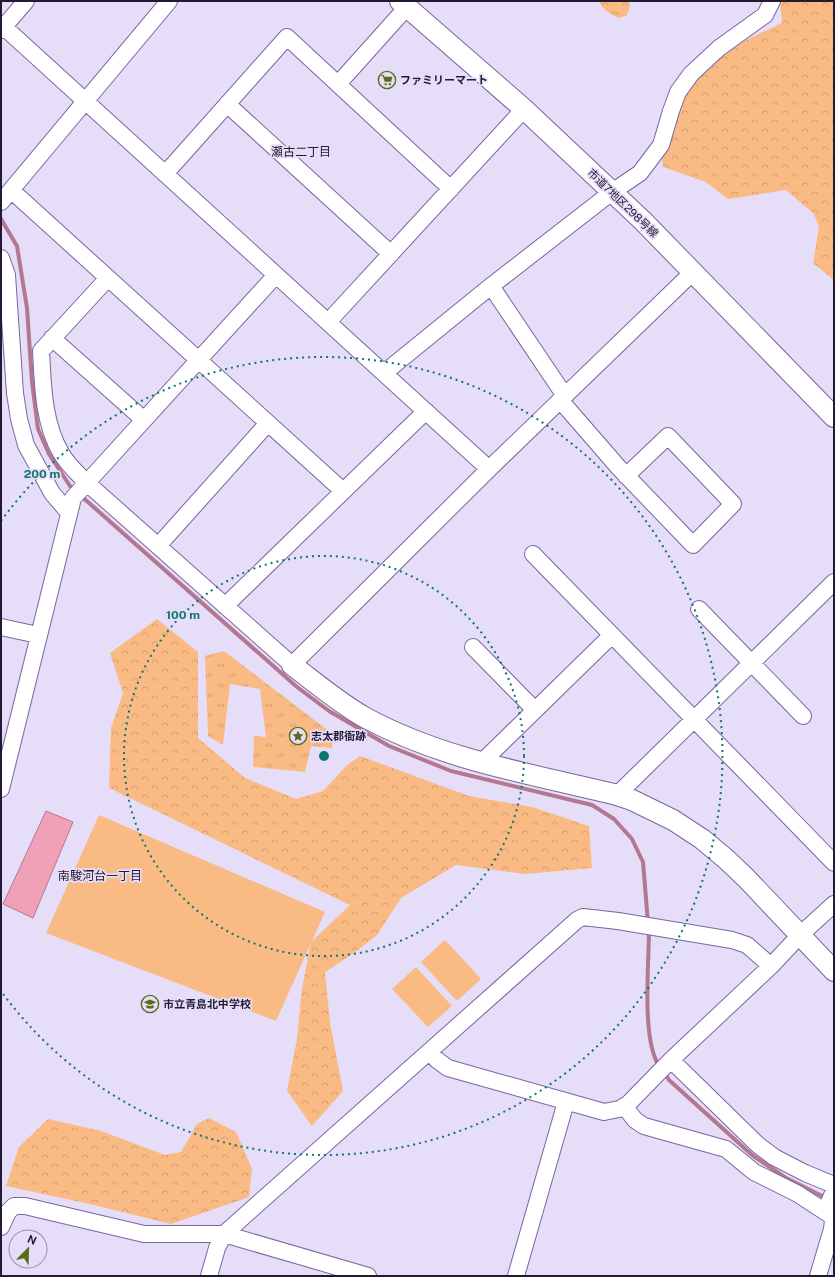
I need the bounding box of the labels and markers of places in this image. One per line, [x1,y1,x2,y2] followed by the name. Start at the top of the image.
[377,70,397,90] supermarket icon: ファミリーマート
[400,74,488,86] place label: ファミリーマート
[288,726,308,746] place icon: 志太郡衙跡
[311,730,366,742] place label: 志太郡衙跡
[317,749,331,763] centre of rings
[140,994,160,1014] school or university icon: 市立青島北中学校
[163,998,251,1010] place label: 市立青島北中学校

